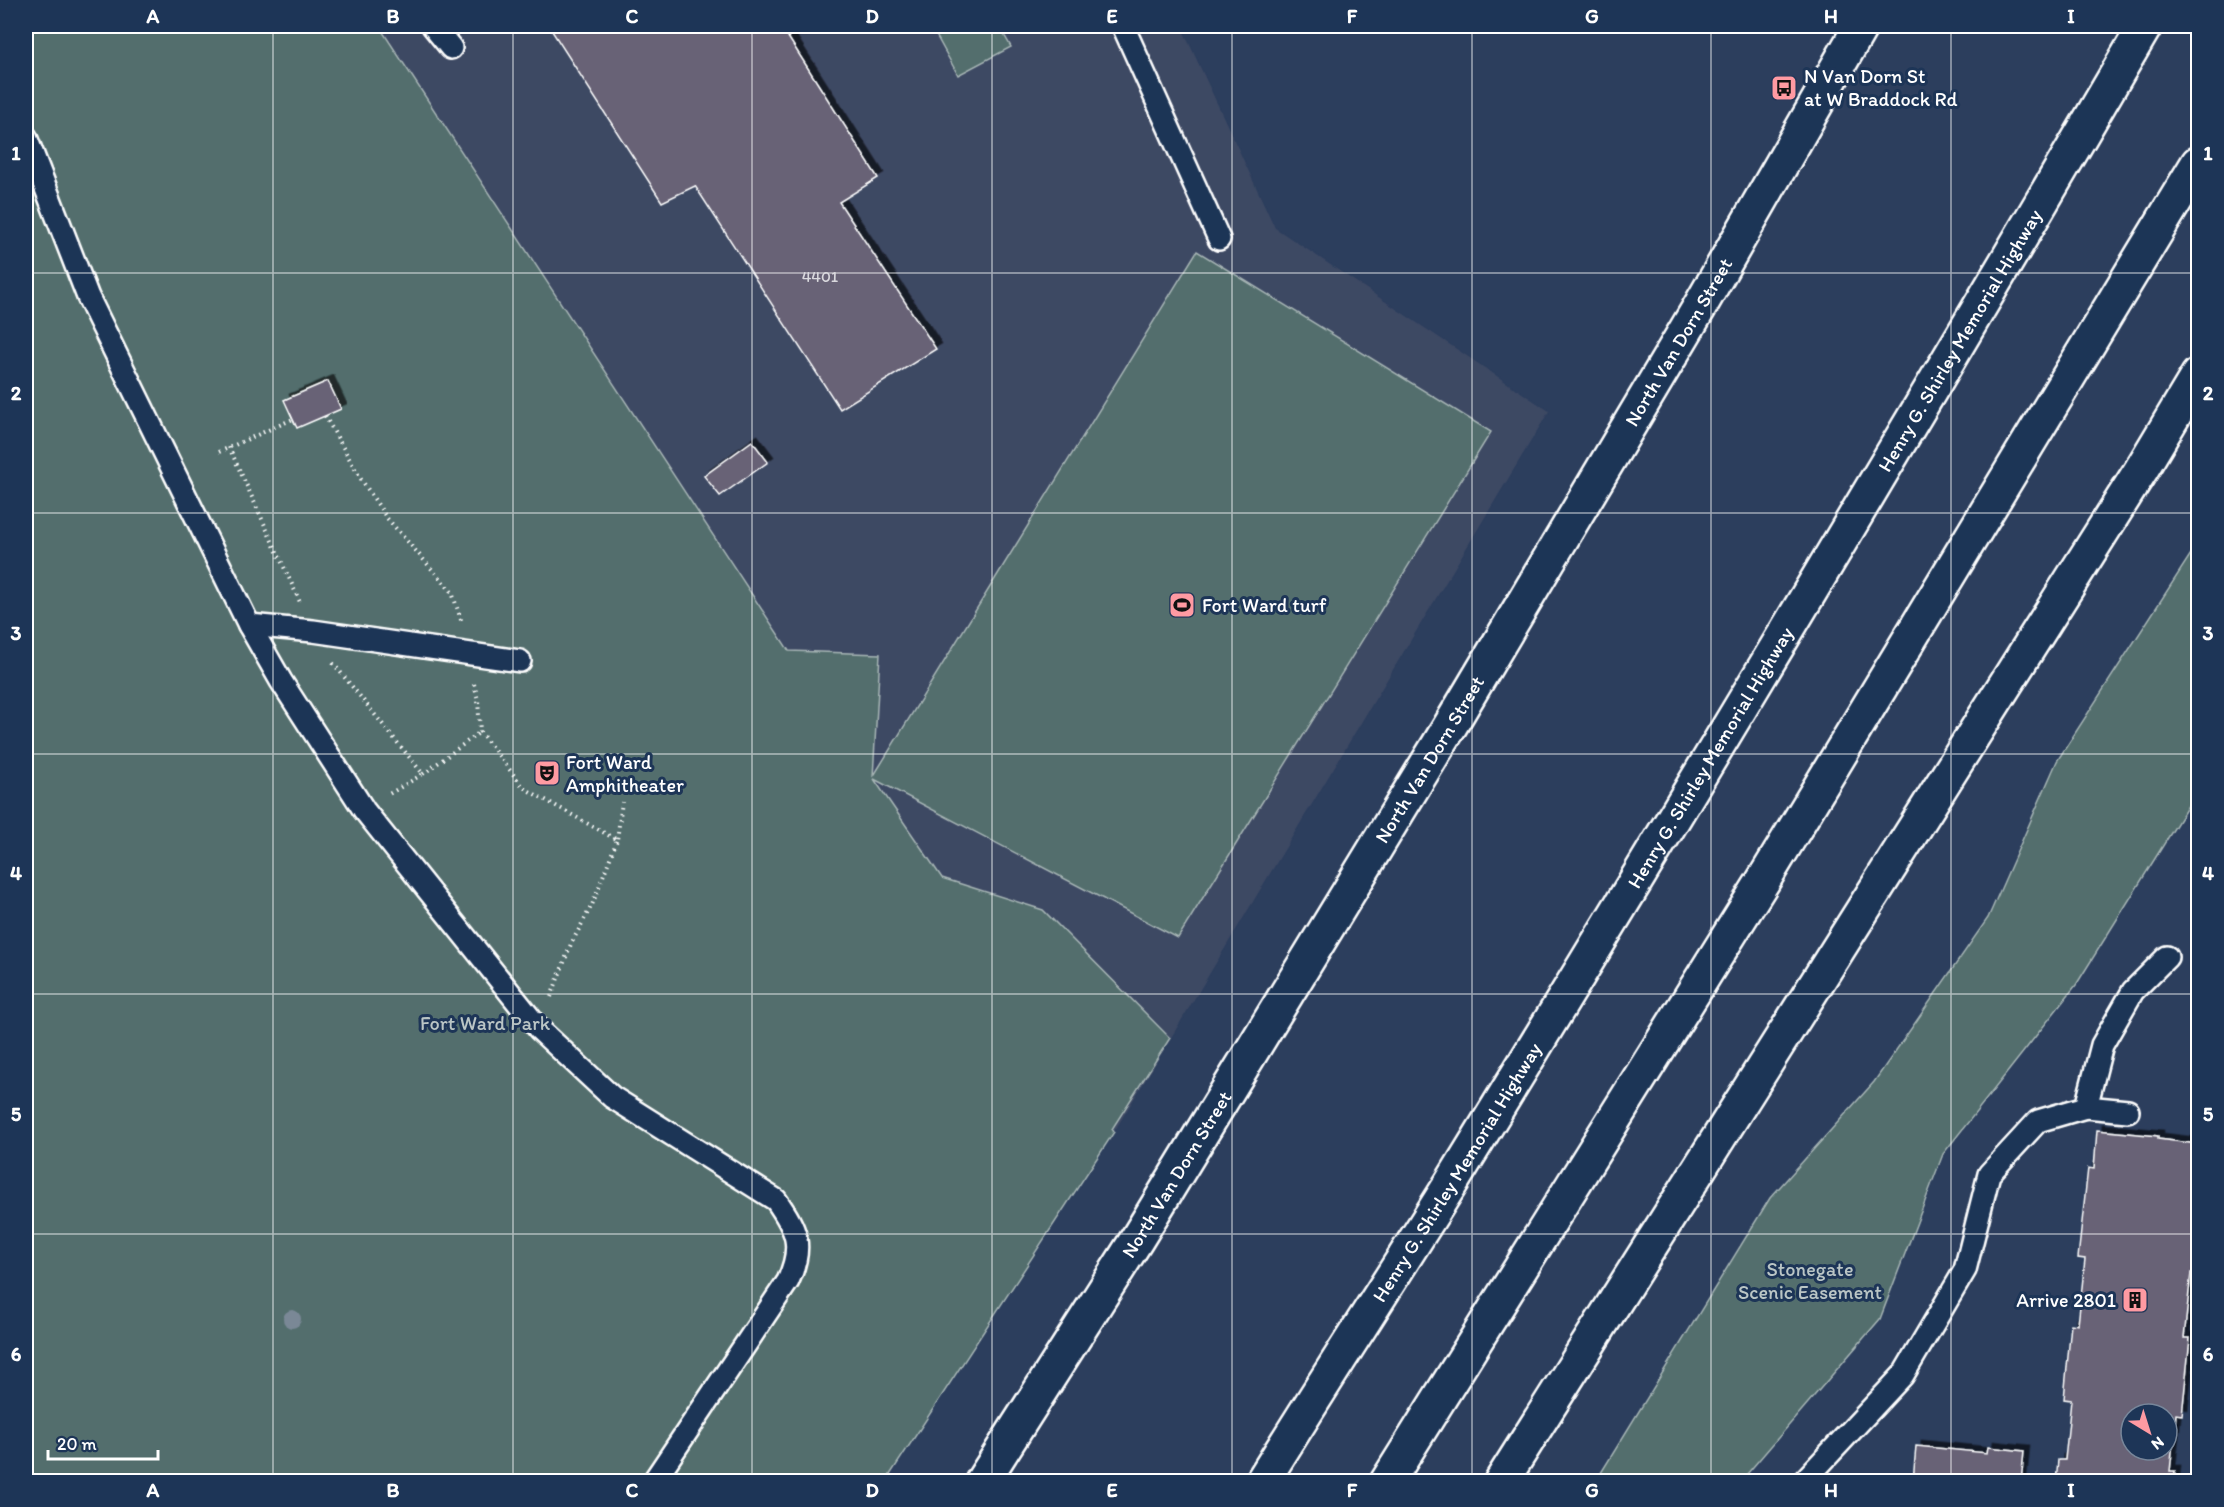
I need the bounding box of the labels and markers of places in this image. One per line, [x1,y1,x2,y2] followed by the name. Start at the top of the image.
[1804,64,1958,111] place label: N Van Dorn St at W Braddock Rd
[1769,73,1799,103] bus stop icon: N Van Dorn St at W Braddock Rd
[1167,590,1197,620] sports icon: Fort Ward turf
[1202,593,1327,617] place label: Fort Ward turf
[566,750,684,797] place label: Fort Ward Amphitheater
[532,758,562,788] theatre icon: Fort Ward Amphitheater
[2120,1285,2150,1315] building icon: Arrive 2801
[2016,1288,2116,1312] place label: Arrive 2801

